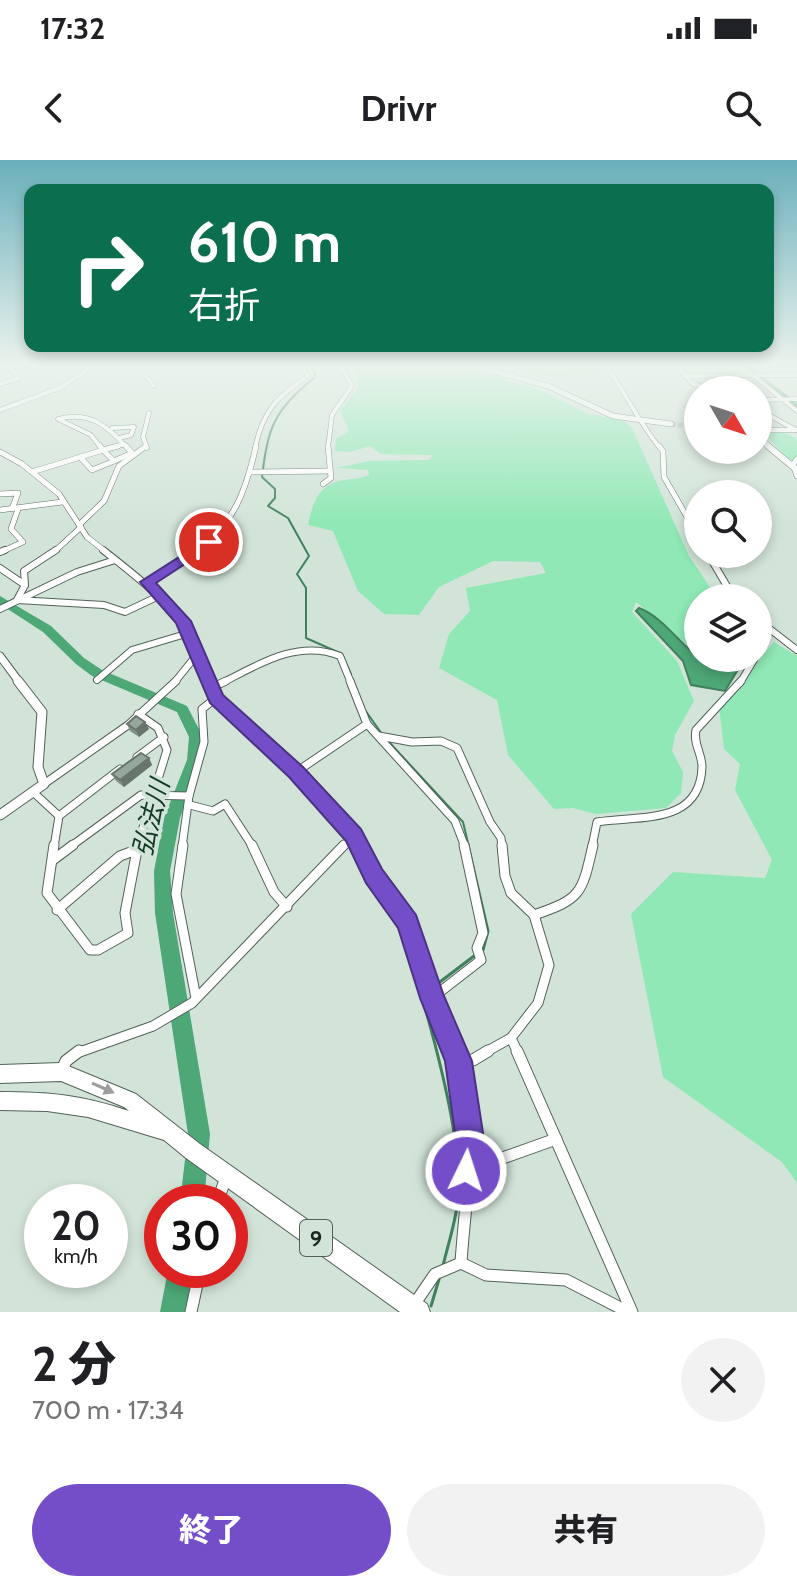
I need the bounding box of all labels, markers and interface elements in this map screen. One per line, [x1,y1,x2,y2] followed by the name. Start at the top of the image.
[40,10,105,47] text: 17:32
[32,86,76,130] icon: back
[361,86,436,130] text: Drivr
[721,86,765,130] icon: search
[188,208,341,276] text: 610 m
[56,216,160,320] icon: right
[188,283,260,327] text: 右折
[684,376,772,464] north arrow
[684,376,772,672] map controls
[684,480,772,568] button: search
[175,508,243,576] pin
[187,520,231,564] icon: arrive
[684,584,772,672] button: layers
[126,773,177,860] water label: 弘法川
[91,1081,115,1094] one-way arrow
[424,1129,508,1213] position arrow
[144,1184,248,1288] speed limit sign: 30
[51,1201,101,1250] text: 20
[300,1220,332,1256] road number: 9
[54,1244,98,1268] text: km/h
[32,1335,116,1393] text: 2 分
[681,1338,765,1422] button: close
[32,1394,184,1426] text: 700 m · 17:34
[32,1484,391,1576] button: 終了
[407,1484,765,1576] button: 共有

